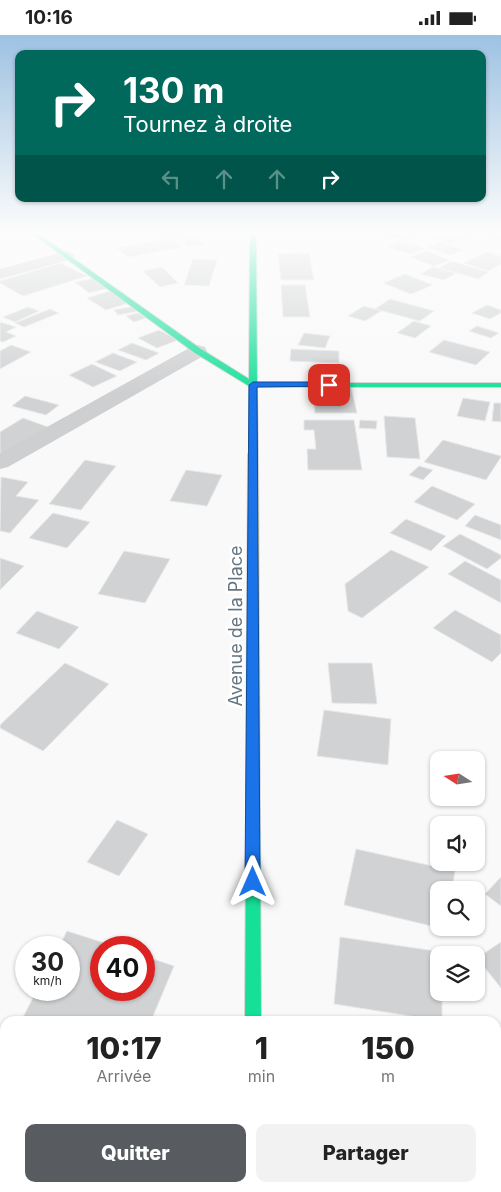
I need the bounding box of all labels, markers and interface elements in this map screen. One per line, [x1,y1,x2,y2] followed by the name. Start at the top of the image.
[25,6,73,29] text: 10:16
[123,69,225,111] text: 130 m
[40,70,105,135] icon: right
[123,111,292,137] text: Tournez à droite
[157,165,185,193] icon: left
[210,165,238,193] icon: ahead
[263,165,291,193] icon: ahead
[316,165,344,193] icon: right
[308,364,350,406] pin
[315,371,343,399] icon: arrive
[225,545,246,707] street label: Avenue de la Place
[430,751,485,806] north arrow
[430,751,485,1001] map controls
[430,816,485,871] button: sound
[226,855,278,907] position arrow
[430,881,485,936] button: search
[90,936,155,1001] speed limit sign: 40
[430,946,485,1001] button: layers
[31,947,64,977] text: 30
[33,973,62,988] text: km/h
[86,1030,162,1066] text: 10:17
[255,1030,268,1066] text: 1
[361,1030,415,1066] text: 150
[96,1066,151,1086] text: Arrivée
[248,1066,275,1086] text: min
[381,1066,395,1086] text: m
[25,1124,246,1182] button: Quitter
[256,1124,476,1182] button: Partager

